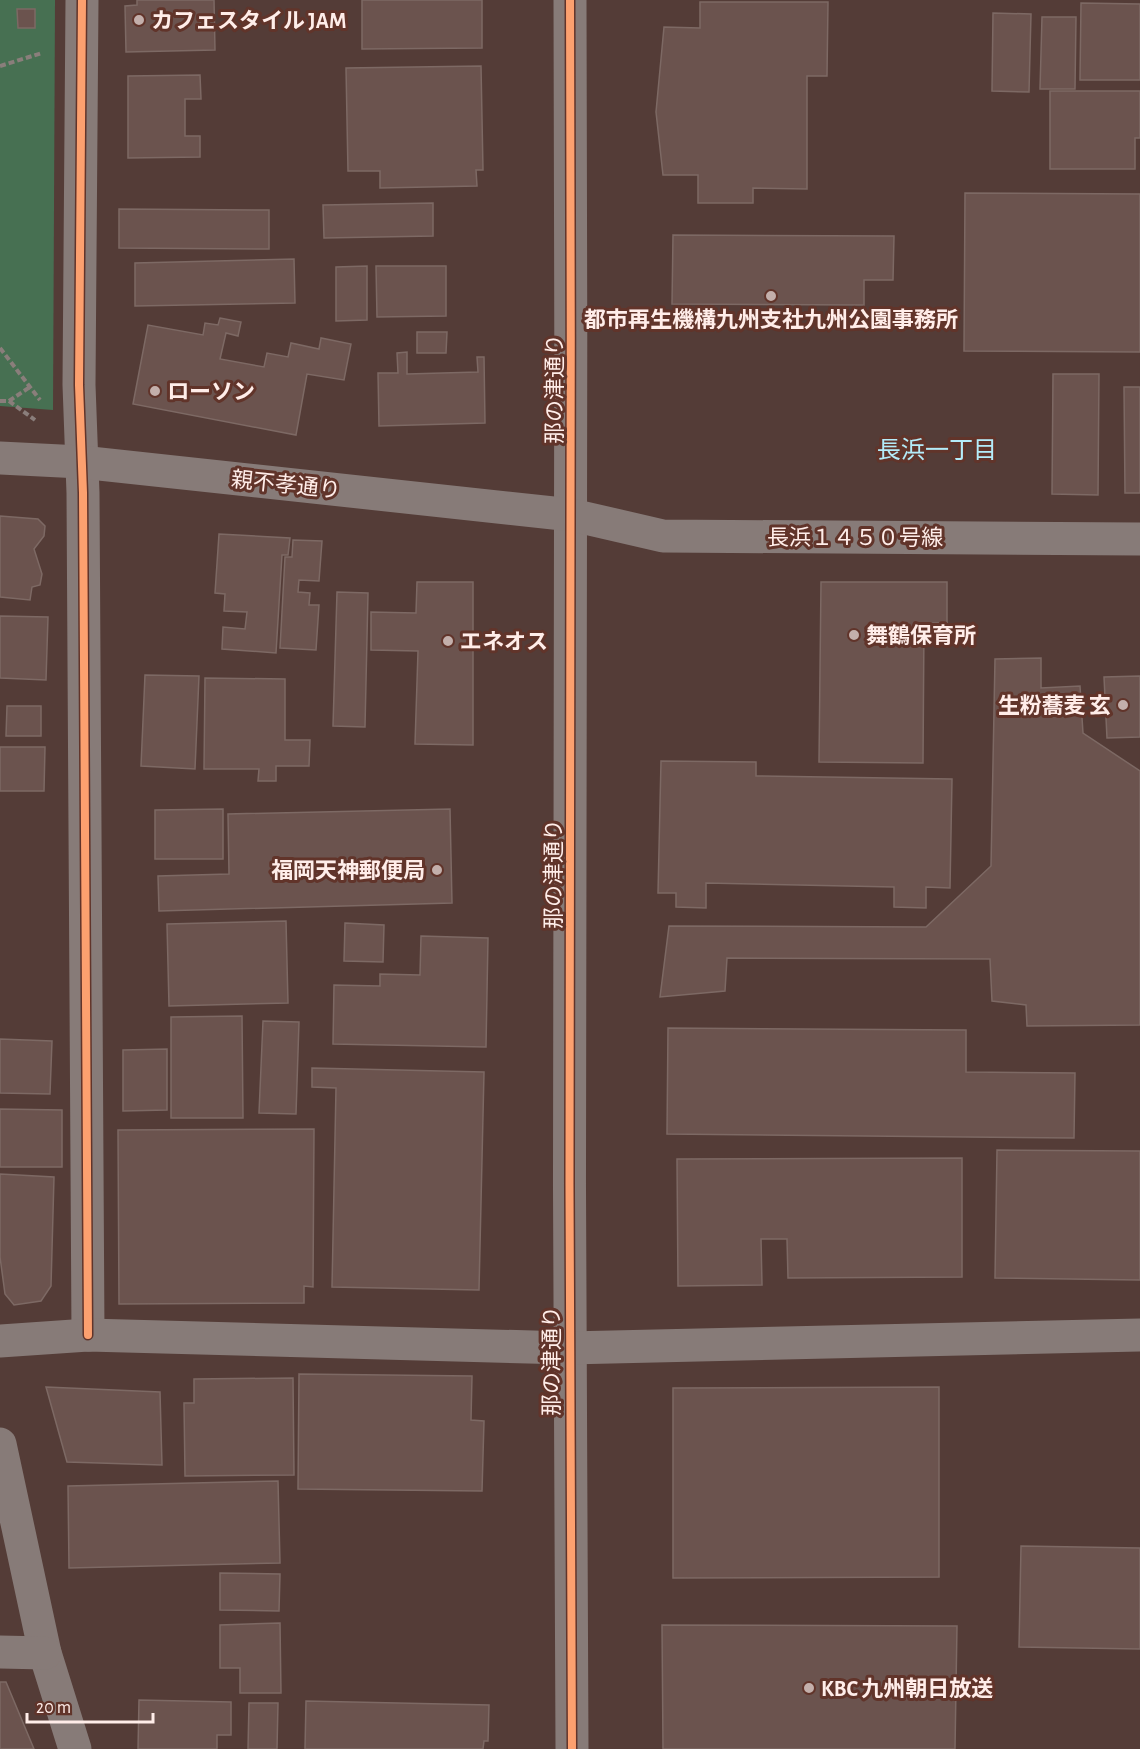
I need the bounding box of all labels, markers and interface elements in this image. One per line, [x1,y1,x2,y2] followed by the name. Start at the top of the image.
[151,9,346,32] place label: カフェスタイル JAM
[132,13,146,27] marker: カフェスタイル JAM
[764,289,778,303] marker: 都市再生機構九州支社九州公園事務所
[584,308,958,331] place label: 都市再生機構九州支社九州公園事務所
[543,334,566,444] street label: 那の津通り
[167,381,255,403] place label: ローソン
[148,384,162,398] marker: ローソン
[877,437,997,463] district label: 長浜一丁目
[230,467,342,502] street label: 親不孝通り
[767,526,943,549] street label: 長浜１４５０号線
[866,624,976,647] place label: 舞鶴保育所
[847,628,861,642] marker: 舞鶴保育所
[460,630,548,653] place label: エネオス
[441,634,455,648] marker: エネオス
[998,694,1111,717] place label: 生粉蕎麦 玄
[1116,698,1130,712] marker: 生粉蕎麦 玄
[542,819,565,929] street label: 那の津通り
[271,859,425,882] place label: 福岡天神郵便局
[430,863,444,877] marker: 福岡天神郵便局
[540,1306,563,1416] street label: 那の津通り
[821,1677,993,1700] place label: KBC 九州朝日放送
[802,1681,816,1695] marker: KBC 九州朝日放送
[27,1686,153,1724] scale bar
[36,1699,71,1717] text: 20 m

